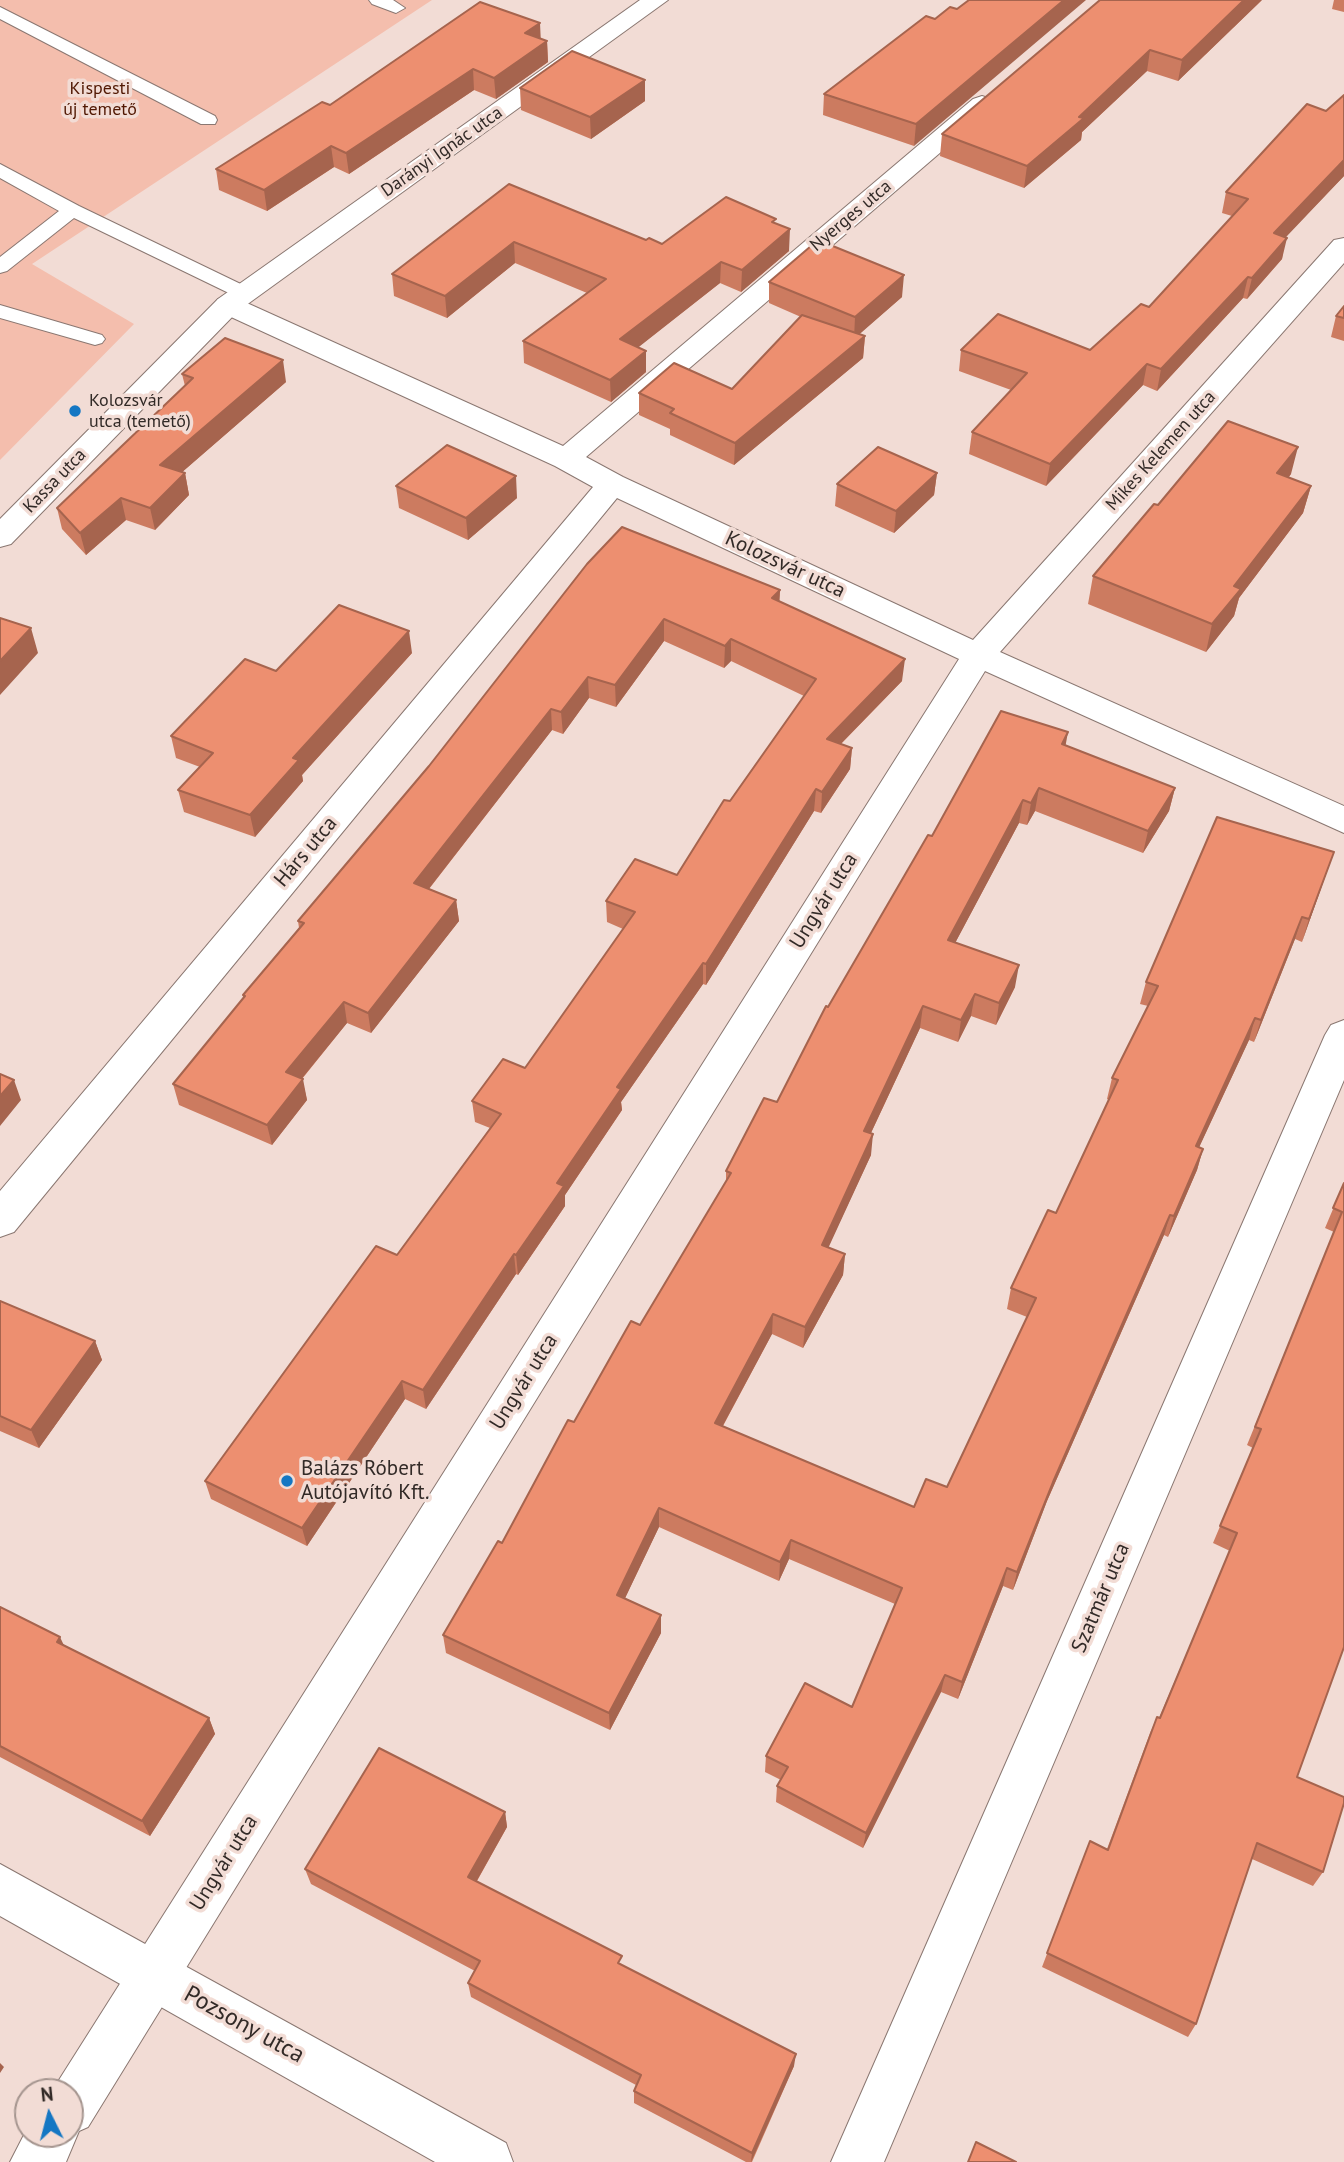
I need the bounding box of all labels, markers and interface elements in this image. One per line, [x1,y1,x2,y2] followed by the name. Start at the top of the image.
[63,78,137,120] park label: Kispesti új temető
[377,102,507,202] street label: Darányi Ignác utca
[806,176,896,256] street label: Nyerges utca
[1102,387,1220,515] street label: Mikes Kelemen utca
[89,390,191,432] place label: Kolozsvár utca (temető)
[67,403,83,419] marker: Kolozsvár utca (temető)
[19,444,91,518] street label: Kassa utca
[721,526,849,604] street label: Kolozsvár utca
[269,812,343,892] street label: Hárs utca
[785,849,863,953] street label: Ungvár utca
[485,1330,563,1434] street label: Ungvár utca
[301,1456,429,1506] place label: Balázs Róbert Autójavító Kft.
[279,1473,295,1489] marker: Balázs Róbert Autójavító Kft.
[1067,1540,1135,1656] street label: Szatmár utca
[185,1811,263,1915] street label: Ungvár utca
[179,1980,309,2070] street label: Pozsony utca
[14,2078,84,2148] north arrow
[40,2082,54,2107] text: N

